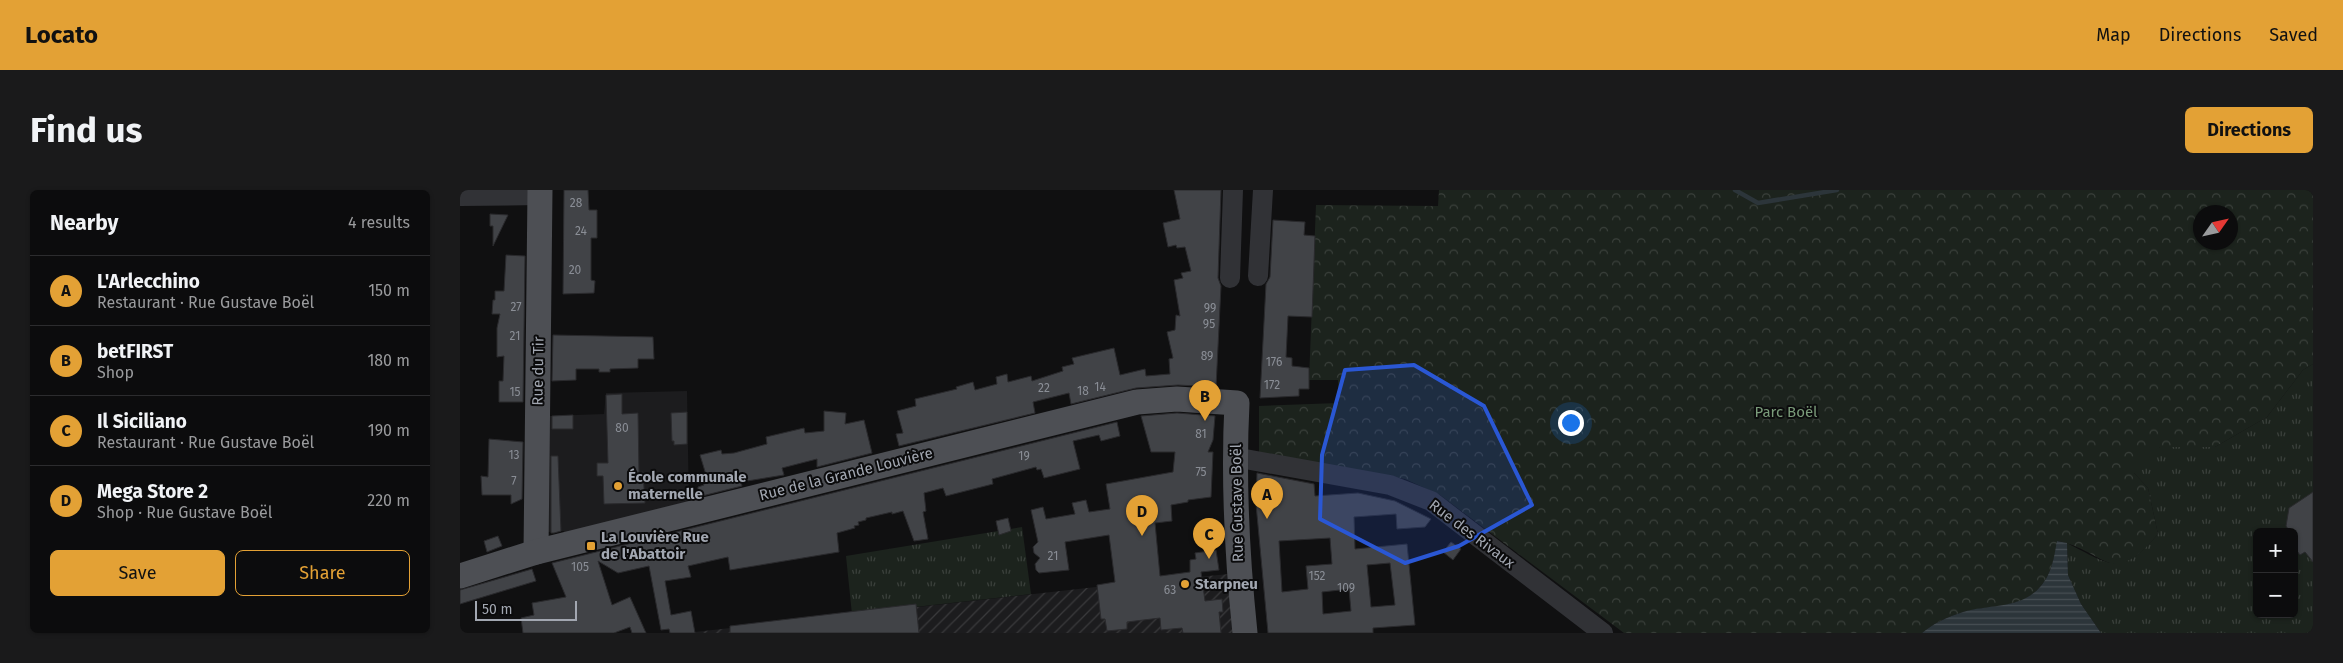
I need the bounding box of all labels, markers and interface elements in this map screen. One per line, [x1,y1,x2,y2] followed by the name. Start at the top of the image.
[25,21,98,49] text: Locato
[2096,24,2131,46] text: Map
[2159,24,2241,46] text: Directions
[2269,24,2318,46] text: Saved
[2185,107,2313,153] button: Directions
[30,109,142,151] text: Find us
[570,196,583,210] house number: 28
[2193,205,2238,250] north arrow
[50,210,118,236] text: Nearby
[348,213,410,232] text: 4 results
[575,224,588,238] house number: 24
[569,263,582,277] house number: 20
[97,270,200,293] text: L'Arlecchino
[61,281,71,300] text: A
[368,281,410,300] text: 150 m
[97,293,314,312] text: Restaurant · Rue Gustave Boël
[510,300,522,314] house number: 27
[1204,301,1216,315] house number: 99
[1203,317,1215,331] house number: 95
[510,329,520,343] house number: 21
[528,336,548,406] street label: Rue du Tir
[97,340,173,363] text: betFIRST
[1201,349,1213,363] house number: 89
[61,351,71,370] text: B
[367,351,410,370] text: 180 m
[1266,355,1282,369] house number: 176
[97,363,134,382] text: Shop
[1264,378,1280,392] house number: 172
[1094,380,1106,394] house number: 14
[1189,380,1221,421] pin: B
[1038,381,1050,395] house number: 22
[1077,384,1089,398] house number: 18
[509,385,521,399] house number: 15
[1755,403,1818,421] park label: Parc Boël
[97,410,187,433] text: Il Siciliano
[1558,410,1584,436] your location
[61,421,71,440] text: C
[368,421,410,440] text: 190 m
[615,421,629,435] house number: 80
[1195,427,1207,441] house number: 81
[97,433,314,452] text: Restaurant · Rue Gustave Boël
[1227,443,1247,562] street label: Rue Gustave Boël
[757,444,935,504] street label: Rue de la Grande Louvière
[508,448,520,462] house number: 13
[1018,449,1030,463] house number: 19
[1195,465,1207,479] house number: 75
[628,468,746,503] place label: École communale maternelle
[511,474,517,488] house number: 7
[1251,478,1283,519] pin: A
[97,480,208,503] text: Mega Store 2
[612,480,624,492] marker: École communale maternelle
[61,491,71,510] text: D
[367,491,410,510] text: 220 m
[1126,495,1158,536] pin: D
[1426,496,1519,573] street label: Rue des Rivaux
[97,503,272,522] text: Shop · Rue Gustave Boël
[1193,518,1225,559] pin: C
[601,528,709,563] place label: La Louvière Rue de l'Abattoir
[2253,528,2298,618] map controls
[2253,528,2298,573] button: +
[585,540,597,552] marker: La Louvière Rue de l'Abattoir
[1048,549,1058,563] house number: 21
[50,550,225,596] button: Save
[235,550,410,596] button: Share
[571,560,589,574] house number: 105
[1308,569,1326,583] house number: 152
[2253,573,2298,618] button: −
[1195,575,1258,593] place label: Starpneu
[1179,578,1191,590] marker: Starpneu
[1337,581,1355,595] house number: 109
[1164,583,1176,597] house number: 63
[475,598,578,621] scale bar
[482,601,513,618] text: 50 m

